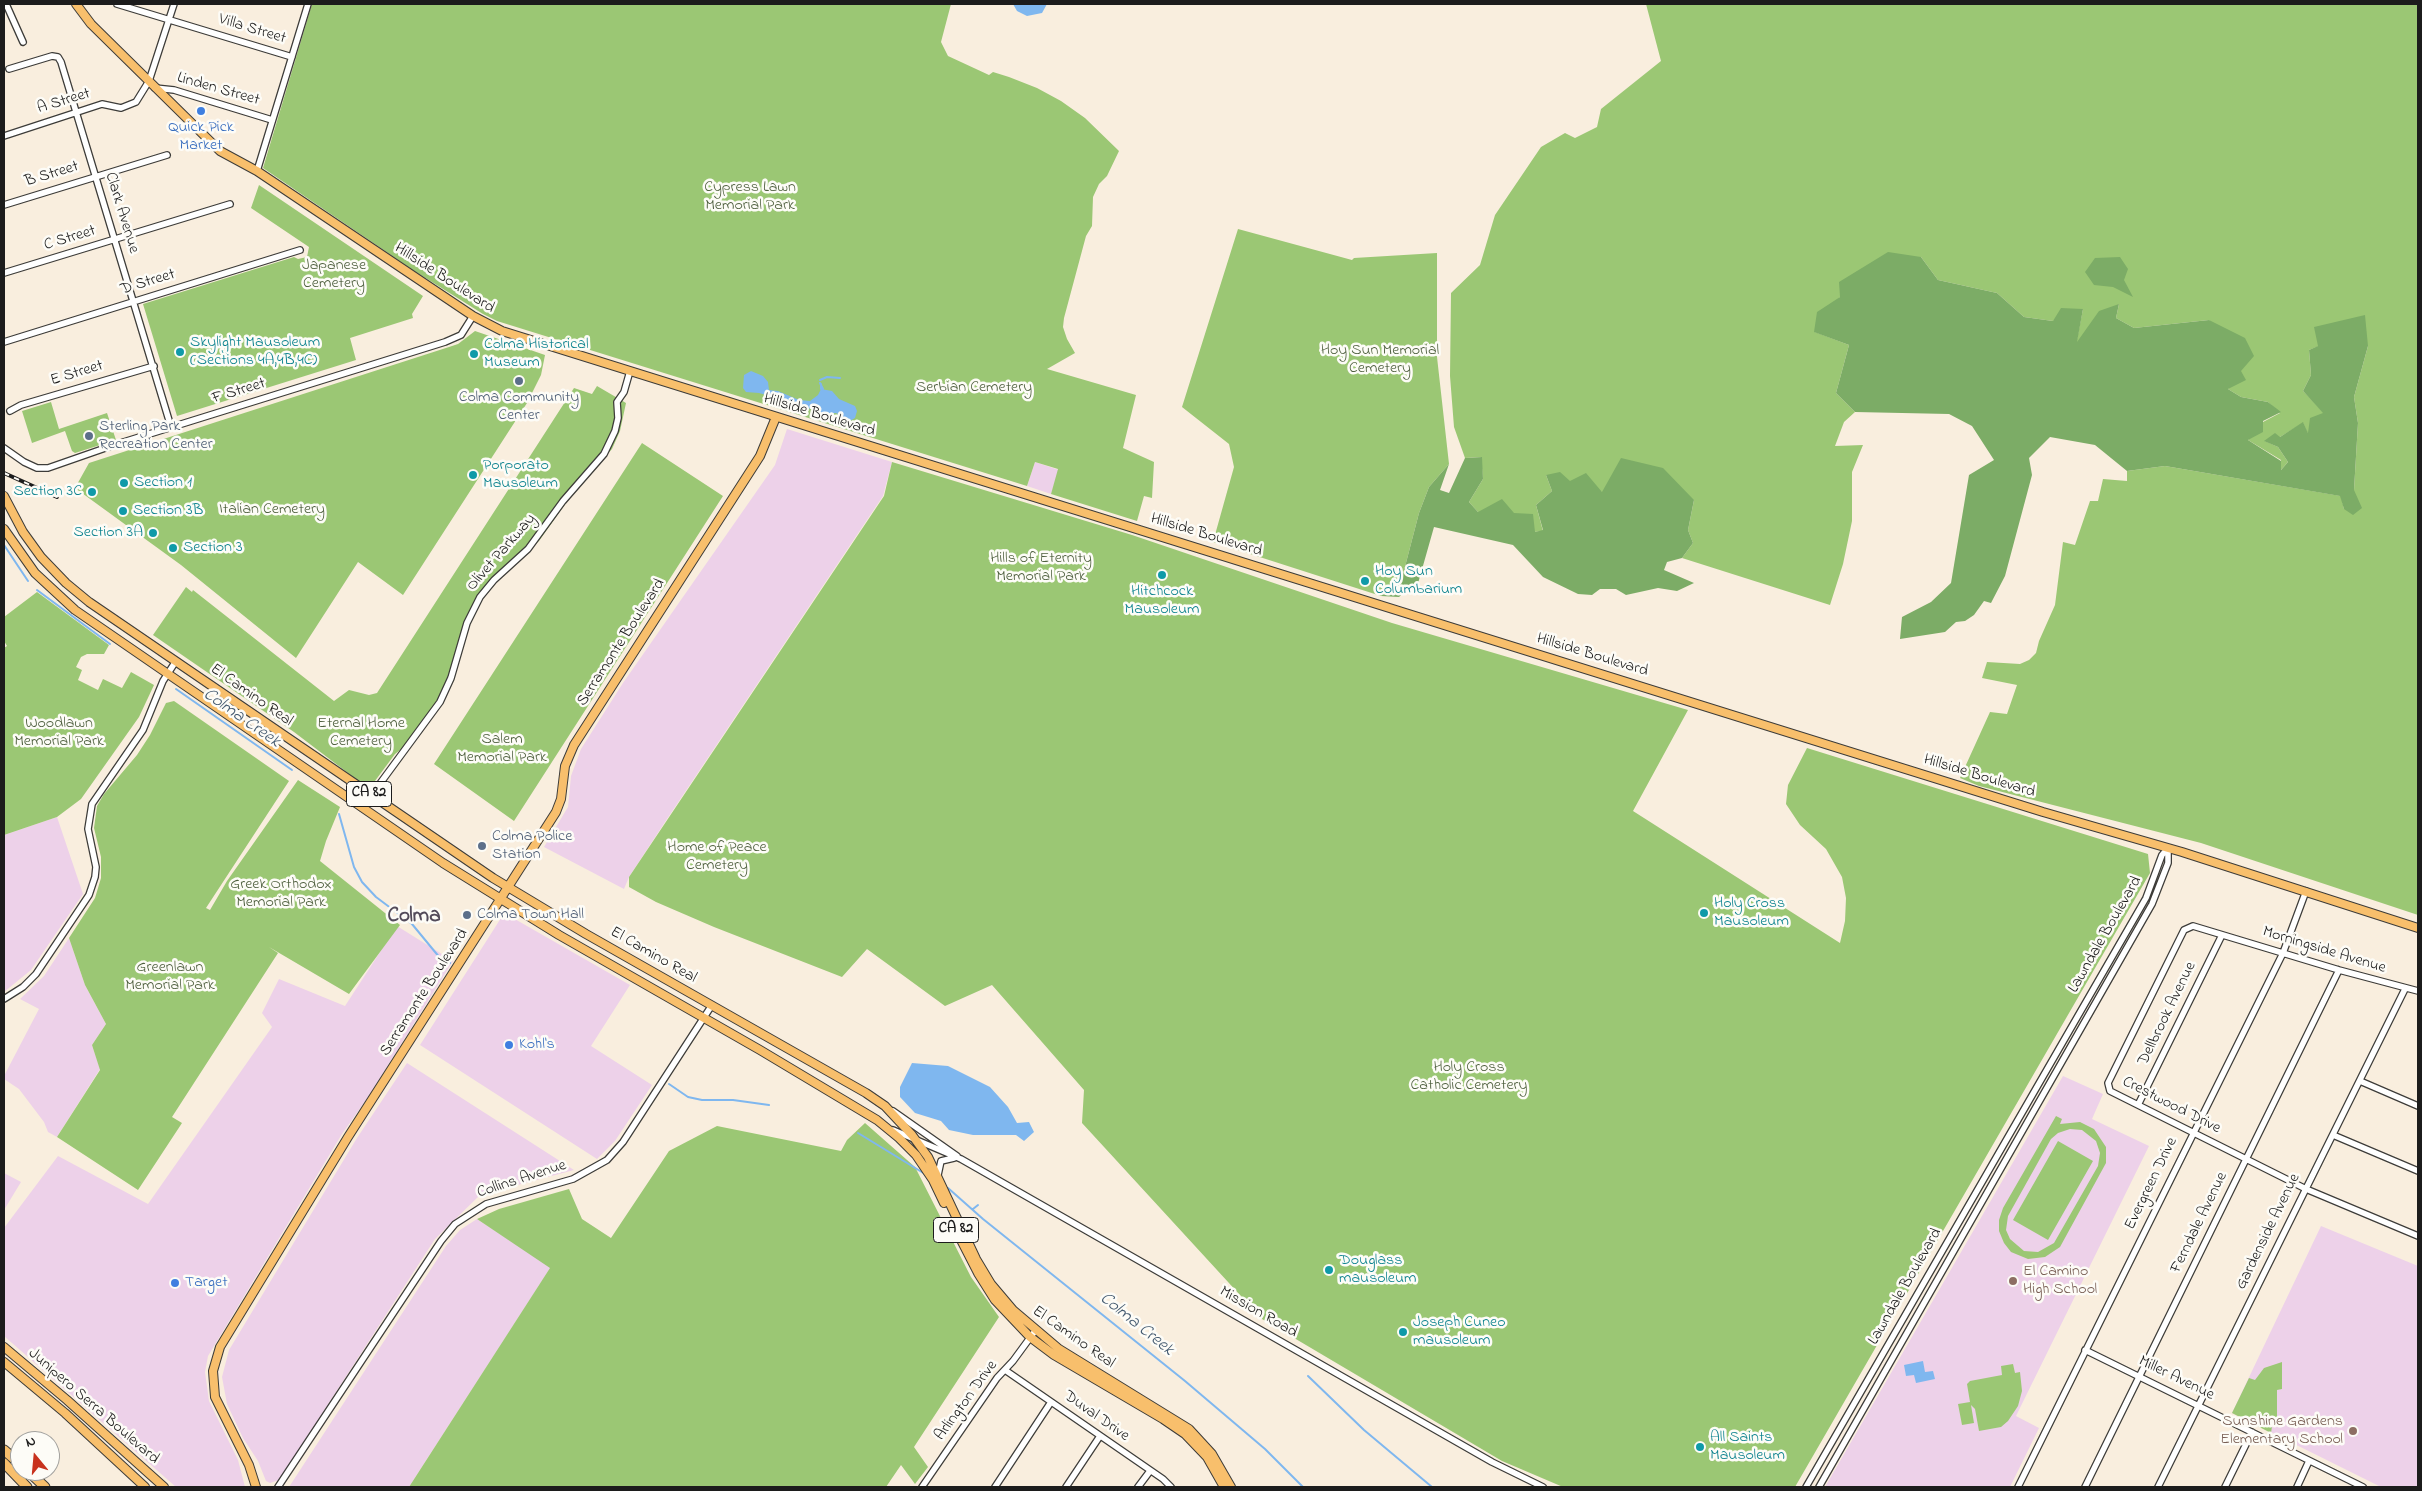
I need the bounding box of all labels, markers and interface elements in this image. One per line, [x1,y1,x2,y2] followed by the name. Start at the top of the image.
[216,11,288,49] street label: Villa Street
[174,69,262,111] street label: Linden Street
[35,85,93,119] street label: A Street
[195,105,207,117] marker: Quick Pick Market
[168,118,234,156] place label: Quick Pick Market
[23,158,81,192] street label: B Street
[100,170,142,256] street label: Clark Avenue
[704,178,796,216] park label: Cypress Lawn Memorial Park
[42,222,98,256] street label: C Street
[390,239,498,319] street label: Hillside Boulevard
[302,256,366,294] park label: Japanese Cemetery
[118,266,178,300] street label: D Street
[190,333,320,371] place label: Skylight Mausoleum (Sections 4A,4B,4C)
[484,335,589,373] place label: Colma Historical Museum
[1321,341,1439,379] park label: Hoy Sun Memorial Cemetery
[174,346,186,358] marker: Skylight Mausoleum (Sections 4A,4B,4C)
[468,348,480,360] marker: Colma Historical Museum
[48,357,106,391] street label: E Street
[210,375,268,409] street label: F Street
[513,375,525,387] marker: Colma Community Center
[916,378,1032,398] park label: Serbian Cemetery
[459,388,579,426] place label: Colma Community Center
[761,390,877,442] street label: Hillside Boulevard
[99,417,213,455] place label: Sterling Park Recreation Center
[83,430,95,442] marker: Sterling Park Recreation Center
[483,456,558,494] place label: Porporato Mausoleum
[467,469,479,481] marker: Porporato Mausoleum
[134,473,192,493] place label: Section 1
[118,477,130,489] marker: Section 1
[14,482,82,502] place label: Section 3C
[86,486,98,498] marker: Section 3C
[219,500,325,520] park label: Italian Cemetery
[133,501,203,521] place label: Section 3B
[117,505,129,517] marker: Section 3B
[463,510,541,596] street label: Olivet Parkway
[1148,510,1264,562] street label: Hillside Boulevard
[74,523,143,543] place label: Section 3A
[147,527,159,539] marker: Section 3A
[183,538,243,558] place label: Section 3
[167,542,179,554] marker: Section 3
[990,549,1092,587] park label: Hills of Eternity Memorial Park
[1375,562,1462,600] place label: Hoy Sun Columbarium
[1156,569,1168,581] marker: Hitchcock Mausoleum
[1359,575,1371,587] marker: Hoy Sun Columbarium
[574,576,670,710] street label: Serramonte Boulevard
[1125,582,1199,620] place label: Hitchcock Mausoleum
[1534,630,1650,682] street label: Hillside Boulevard
[206,660,296,732] street label: El Camino Real
[198,685,284,753] water label: Colma Creek
[14,714,104,752] park label: Woodlawn Memorial Park
[317,714,405,752] park label: Eternal Home Cemetery
[457,730,547,768] park label: Salem Memorial Park
[1921,751,2037,803] street label: Hillside Boulevard
[346,782,392,806] road number: CA 82
[492,827,572,865] place label: Colma Police Station
[667,838,767,876] park label: Home of Peace Cemetery
[476,840,488,852] marker: Colma Police Station
[2065,873,2147,997] street label: Lawndale Boulevard
[230,875,332,913] park label: Greek Orthodox Memorial Park
[1714,894,1789,932] place label: Holy Cross Mausoleum
[388,905,440,931] district label: Colma
[477,905,584,925] place label: Colma Town Hall
[1698,907,1710,919] marker: Holy Cross Mausoleum
[461,909,473,921] marker: Colma Town Hall
[2260,923,2388,979] street label: Morningside Avenue
[606,924,700,988] street label: El Camino Real
[377,926,473,1060] street label: Serramonte Boulevard
[125,958,215,996] park label: Greenlawn Memorial Park
[2135,959,2201,1069] street label: Dellbrook Avenue
[519,1035,555,1055] place label: Kohl's
[503,1039,515,1051] marker: Kohl's
[1411,1058,1527,1096] park label: Holy Cross Catholic Cemetery
[2119,1073,2223,1139] street label: Crestwood Drive
[2121,1135,2183,1233] street label: Evergreen Drive
[475,1157,569,1203] street label: Collins Avenue
[2167,1169,2233,1277] street label: Ferndale Avenue
[2233,1171,2305,1293] street label: Gardenside Avenue
[934,1218,978,1242] road number: CA 82
[1865,1225,1947,1349] street label: Lawndale Boulevard
[1339,1251,1417,1289] place label: Douglass mausoleum
[2023,1262,2097,1300] place label: El Camino High School
[1323,1264,1335,1276] marker: Douglass mausoleum
[185,1273,228,1293] place label: Target
[2007,1275,2019,1287] marker: El Camino High School
[169,1277,181,1289] marker: Target
[1216,1283,1300,1343] street label: Mission Road
[1094,1288,1178,1362] water label: Colma Creek
[1028,1302,1118,1374] street label: El Camino Real
[1413,1313,1506,1351] place label: Joseph Cuneo mausoleum
[1397,1326,1409,1338] marker: Joseph Cuneo mausoleum
[23,1345,163,1469] street label: Junipero Serra Boulevard
[2135,1352,2217,1406] street label: Miller Avenue
[931,1357,1003,1445] street label: Arlington Drive
[1059,1387,1133,1447] street label: Duval Drive
[2220,1412,2343,1450] place label: Sunshine Gardens Elementary School
[2347,1425,2359,1437] marker: Sunshine Gardens Elementary School
[1710,1428,1785,1466] place label: All Saints Mausoleum
[10,1431,60,1481] north arrow
[23,1431,38,1454] text: N
[1694,1441,1706,1453] marker: All Saints Mausoleum

